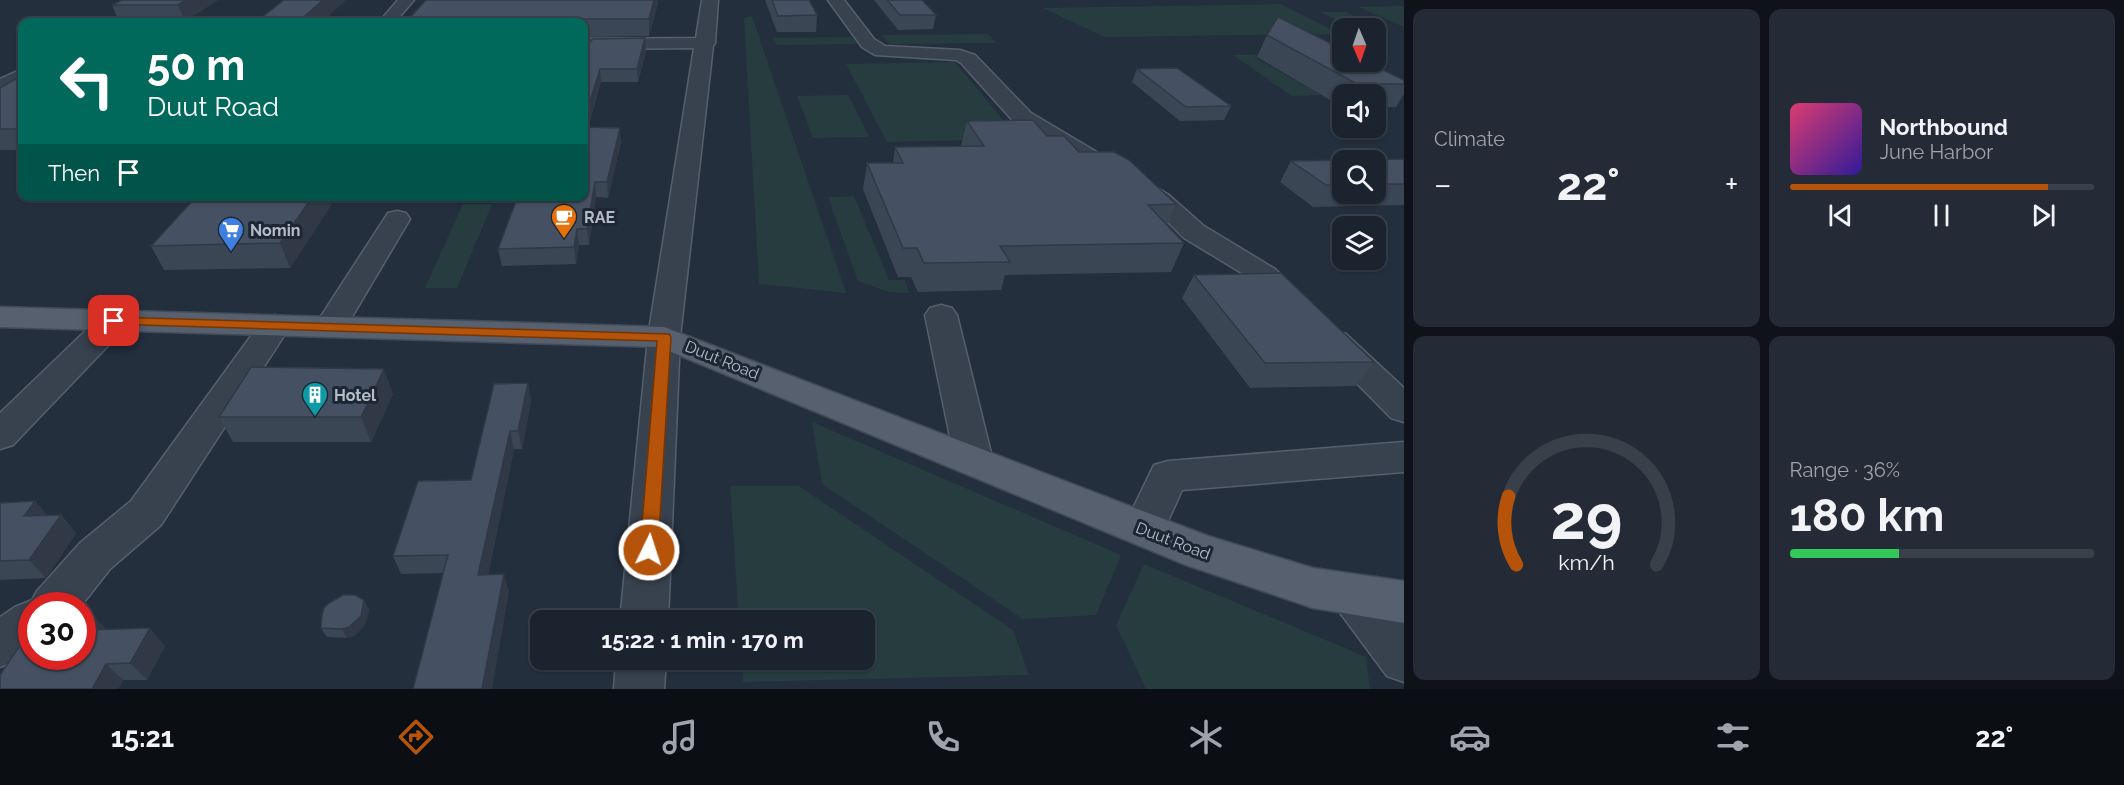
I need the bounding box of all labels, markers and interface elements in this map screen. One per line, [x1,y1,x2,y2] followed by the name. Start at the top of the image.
[1332,18,1386,72] north arrow
[1332,18,1386,270] map controls
[147,41,245,90] text: 50 m
[48,42,126,120] icon: left
[1332,84,1386,138] button: sound
[147,91,279,122] text: Duut Road
[1880,114,2008,140] text: Northbound
[1434,127,1505,151] text: Climate
[1880,140,1993,164] text: June Harbor
[1332,150,1386,204] button: search
[112,156,145,189] icon: arrive
[1557,158,1620,211] text: 22°
[48,160,100,186] text: Then
[1434,165,1452,204] text: −
[1725,165,1738,204] text: +
[1824,199,1857,232] icon: previous
[1925,199,1958,232] icon: pause
[2027,199,2060,232] icon: next
[549,202,579,240] cafe icon: RAE
[584,208,615,227] place label: RAE
[216,215,246,253] supermarket icon: Nomin
[1332,216,1386,270] button: layers
[250,221,300,240] place label: Nomin
[88,295,139,346] pin
[97,304,130,337] icon: arrive
[682,337,762,383] street label: Duut Road
[300,380,330,418] building icon: Hotel
[334,386,377,405] place label: Hotel
[1790,458,1900,482] text: Range · 36%
[1550,480,1622,554] text: 29
[1790,489,1944,542] text: 180 km
[617,518,681,582] position arrow
[1133,518,1213,564] street label: Duut Road
[1558,550,1615,575] text: km/h
[18,592,96,670] speed limit sign: 30
[601,627,804,653] text: 15:22 · 1 min · 170 m
[395,716,437,758] icon: directions
[659,716,701,758] icon: music
[922,716,964,758] icon: phone
[1185,716,1227,758] icon: climate
[1449,716,1491,758] icon: car
[1712,716,1754,758] icon: filters
[111,722,174,753] text: 15:21
[1975,722,2013,753] text: 22°

